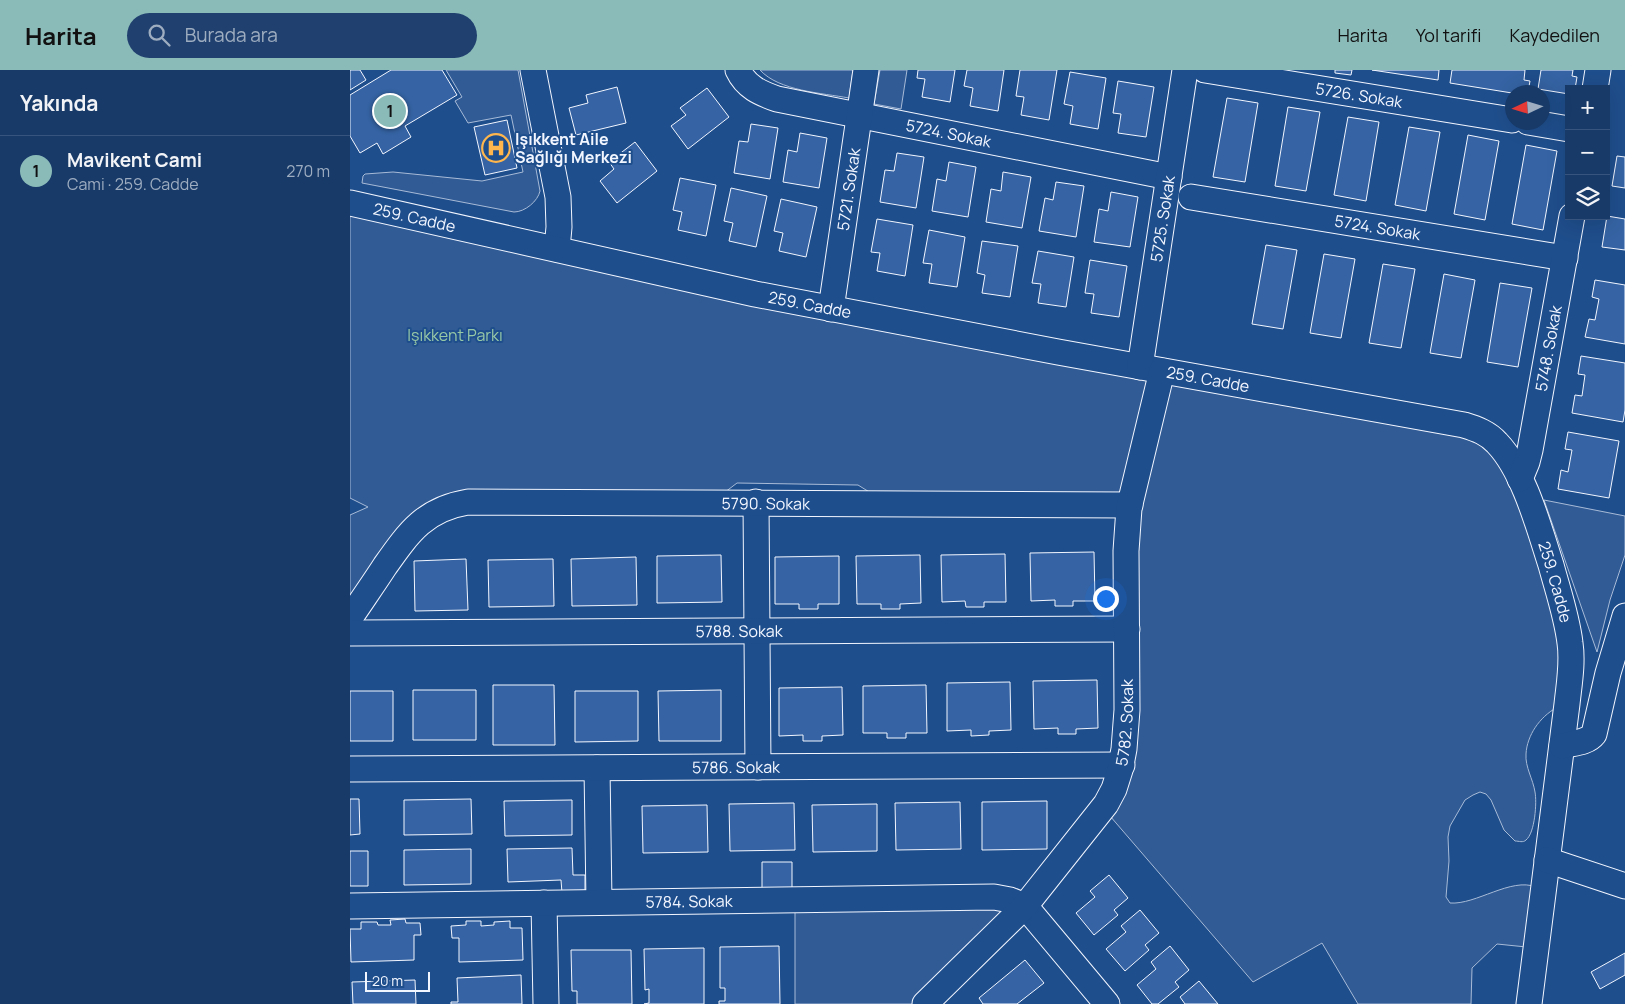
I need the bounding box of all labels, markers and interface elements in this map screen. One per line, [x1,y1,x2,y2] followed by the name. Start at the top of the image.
[127,13,477,58] search box
[25,19,97,52] text: Harita
[145,21,173,49] icon: search
[185,22,278,48] text: Burada ara
[1338,23,1388,47] text: Harita
[1416,23,1482,47] text: Yol tarifi
[1510,23,1600,47] text: Kaydedilen
[1314,77,1405,113] street label: 5726. Sokak
[1505,85,1550,130] north arrow
[1565,85,1610,220] map controls
[1565,85,1610,130] button: +
[20,89,98,117] text: Yakında
[374,92,406,130] pin: 1
[904,114,994,153] street label: 5724. Sokak
[515,128,632,168] place label: Işıkkent Aile Sağlığı Merkezi
[1565,130,1610,175] button: −
[481,133,511,163] hospital icon: Işıkkent Aile Sağlığı Merkezi
[832,145,866,232] street label: 5721. Sokak
[67,147,202,173] text: Mavikent Cami
[32,160,40,182] text: 1
[286,160,330,182] text: 270 m
[67,173,199,195] text: Cami · 259. Cadde
[1145,173,1180,263] street label: 5725. Sokak
[1565,175,1610,220] button: layers
[371,198,458,237] street label: 259. Cadde
[1333,210,1423,245] street label: 5724. Sokak
[767,286,853,323] street label: 259. Cadde
[1530,303,1567,393] street label: 5748. Sokak
[407,324,503,346] park label: Işıkkent Parkı
[1165,361,1251,397] street label: 259. Cadde
[722,492,811,515] street label: 5790. Sokak
[1533,538,1577,625] street label: 259. Cadde
[1093,586,1119,612] your location
[695,620,784,642] street label: 5788. Sokak
[1110,678,1138,768] street label: 5782. Sokak
[692,756,781,778] street label: 5786. Sokak
[645,890,734,913] street label: 5784. Sokak
[365,969,430,992] scale bar
[372,971,403,990] text: 20 m

